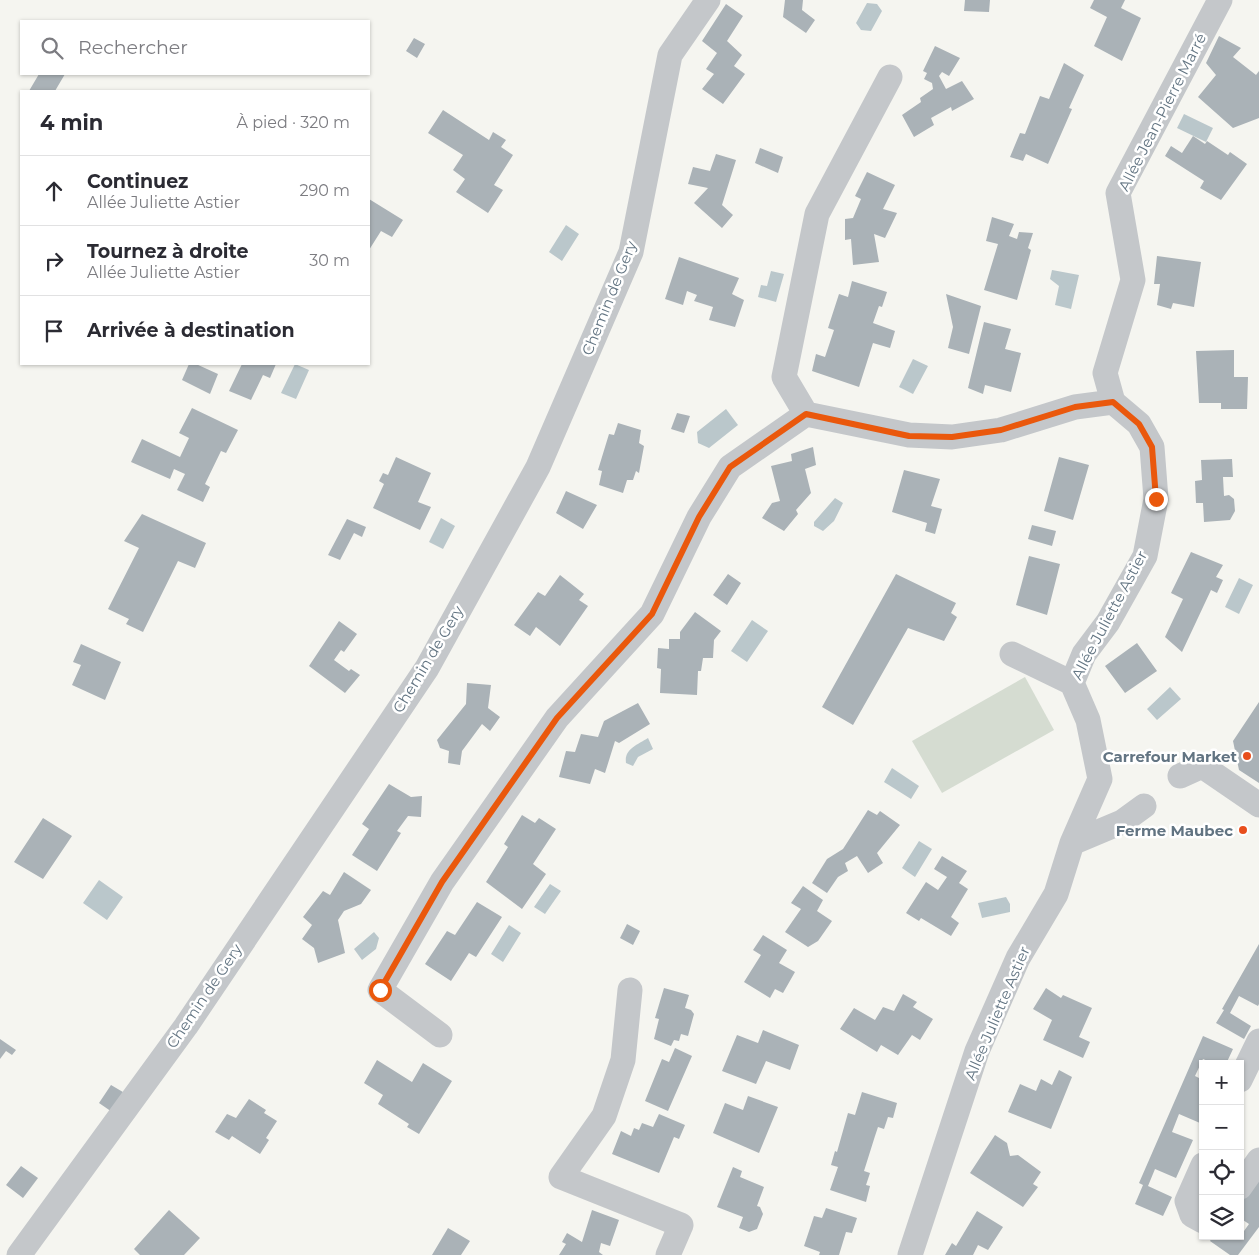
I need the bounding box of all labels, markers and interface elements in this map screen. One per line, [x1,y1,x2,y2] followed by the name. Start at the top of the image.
[20,20,370,75] search box
[1114,30,1210,194] street label: Allée Jean-Pierre Marré
[38,34,66,62] icon: search
[78,36,188,59] text: Rechercher
[40,110,103,135] text: 4 min
[236,113,350,132] text: À pied · 320 m
[87,170,188,193] text: Continuez
[40,177,68,205] icon: ahead
[299,181,350,200] text: 290 m
[87,193,240,212] text: Allée Juliette Astier
[577,237,641,358] street label: Chemin de Gery
[87,240,248,263] text: Tournez à droite
[40,247,68,275] icon: right
[309,251,350,270] text: 30 m
[87,263,240,282] text: Allée Juliette Astier
[40,317,68,345] icon: arrive
[87,319,295,342] text: Arrivée à destination
[1145,488,1168,511] route end
[1067,547,1151,683] street label: Allée Juliette Astier
[389,601,468,716] street label: Chemin de Gery
[1103,747,1237,766] place label: Carrefour Market
[1241,750,1253,762] marker: Carrefour Market
[1116,821,1233,840] place label: Ferme Maubec
[1237,824,1249,836] marker: Ferme Maubec
[162,940,246,1052] street label: Chemin de Gery
[960,943,1034,1083] street label: Allée Juliette Astier
[369,979,392,1002] route start
[1199,1060,1244,1240] map controls
[1199,1060,1244,1105] button: +
[1199,1105,1244,1150] button: −
[1199,1150,1244,1195] button: locate
[1199,1195,1244,1240] button: layers

